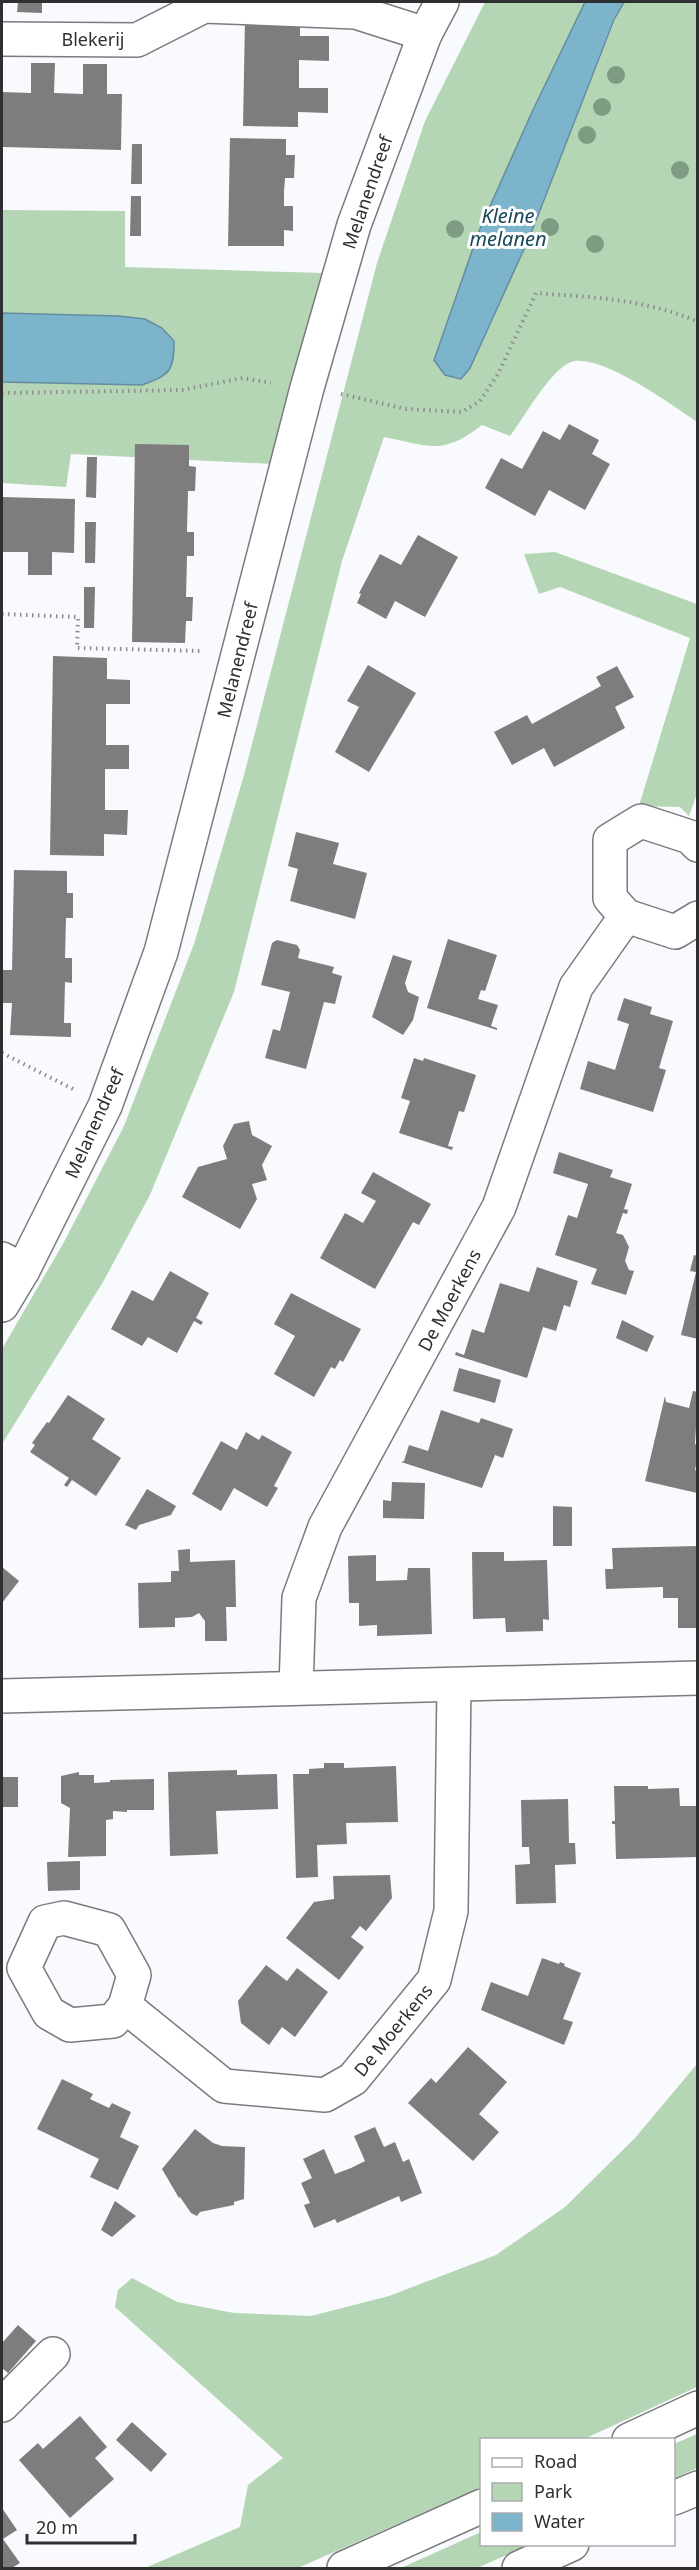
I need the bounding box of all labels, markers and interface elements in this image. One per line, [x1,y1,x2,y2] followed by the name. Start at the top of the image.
[62,27,124,51] street label: Blekerij
[336,131,398,252] street label: Melanendreef
[469,202,547,252] water label: Kleine melanen
[211,599,263,720] street label: Melanendreef
[59,1063,129,1182] street label: Melanendreef
[412,1245,486,1355] street label: De Moerkens
[348,1979,438,2081] street label: De Moerkens
[480,2438,675,2546] legend
[534,2449,577,2473] text: Road
[534,2479,572,2503] text: Park
[27,2507,135,2545] scale bar
[534,2509,585,2533] text: Water
[36,2515,78,2539] text: 20 m

